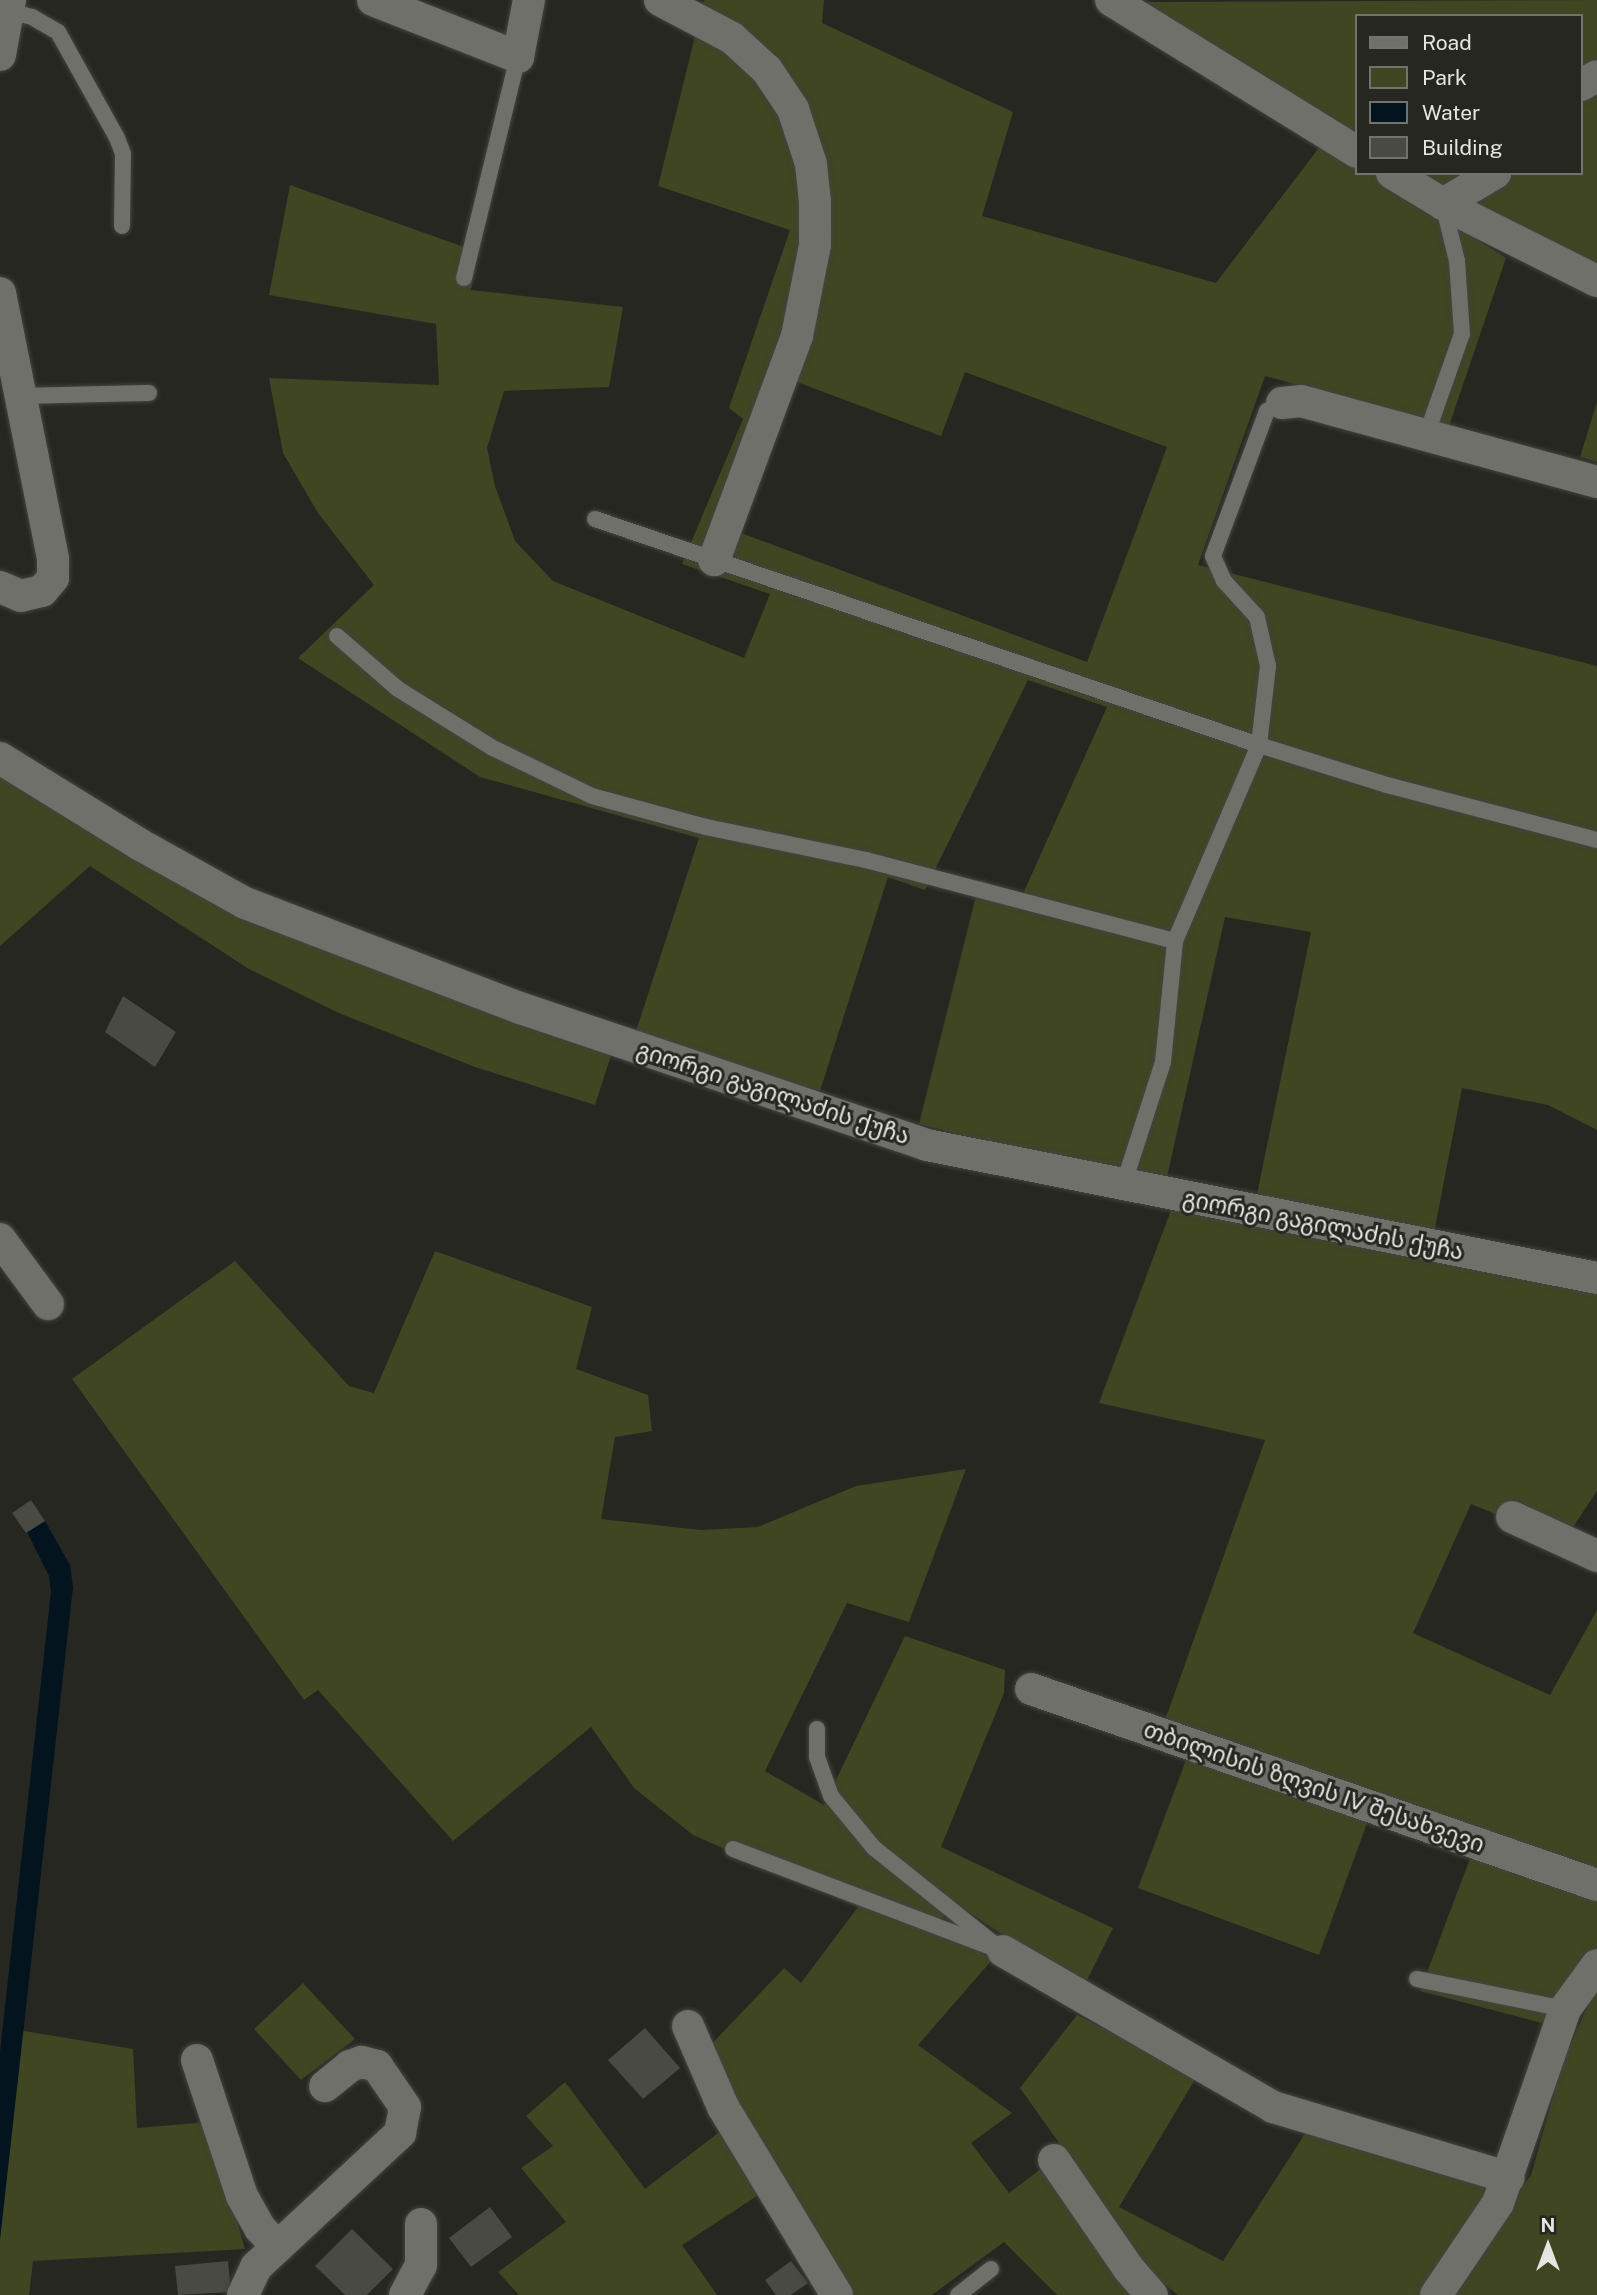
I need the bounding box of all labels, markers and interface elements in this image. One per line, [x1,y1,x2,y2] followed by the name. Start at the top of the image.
[1356,14,1583,175] legend
[1422,30,1472,55] text: Road
[1422,65,1467,90] text: Park
[1422,100,1480,125] text: Water
[1422,135,1503,160] text: Building
[633,1036,913,1150] street label: გიორგი გაგილაძის ქუჩა
[1180,1184,1466,1266] street label: გიორგი გაგილაძის ქუჩა
[1140,1716,1488,1858] street label: თბილისის ზღვის IV შესახვევი
[1513,2211,1583,2281] north arrow
[1541,2214,1555,2236] text: N

